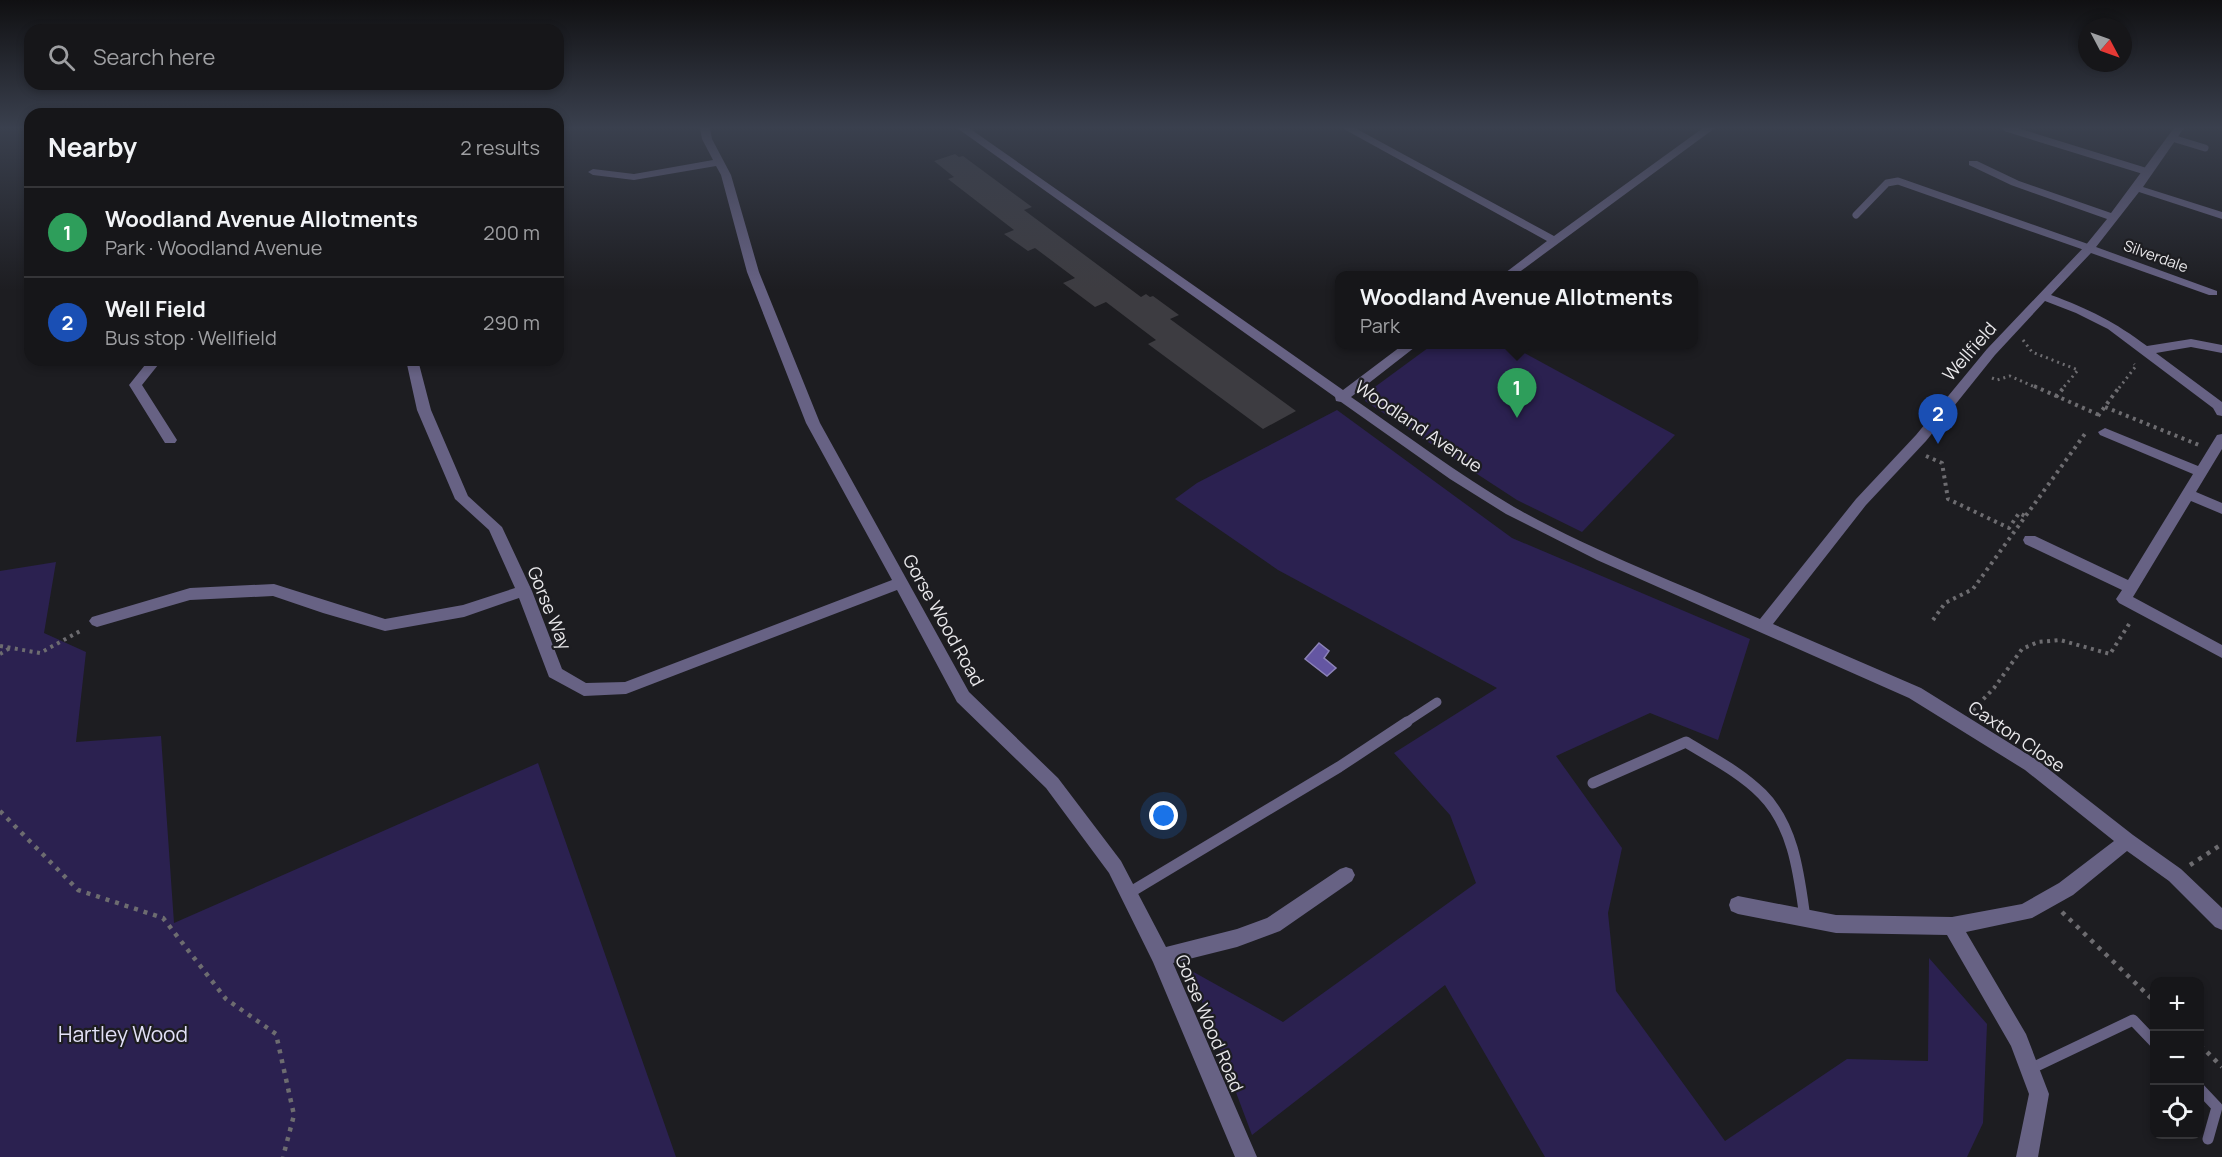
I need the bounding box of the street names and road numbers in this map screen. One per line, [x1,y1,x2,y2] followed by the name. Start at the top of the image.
[2121,235,2191,277] street label: Silverdale
[1937,316,2001,386] street label: Wellfield
[1351,375,1487,477] street label: Woodland Avenue
[898,550,990,690] street label: Gorse Wood Road
[522,563,578,654] street label: Gorse Way
[1964,695,2070,777] street label: Caxton Close
[1170,951,1250,1095] street label: Gorse Wood Road

